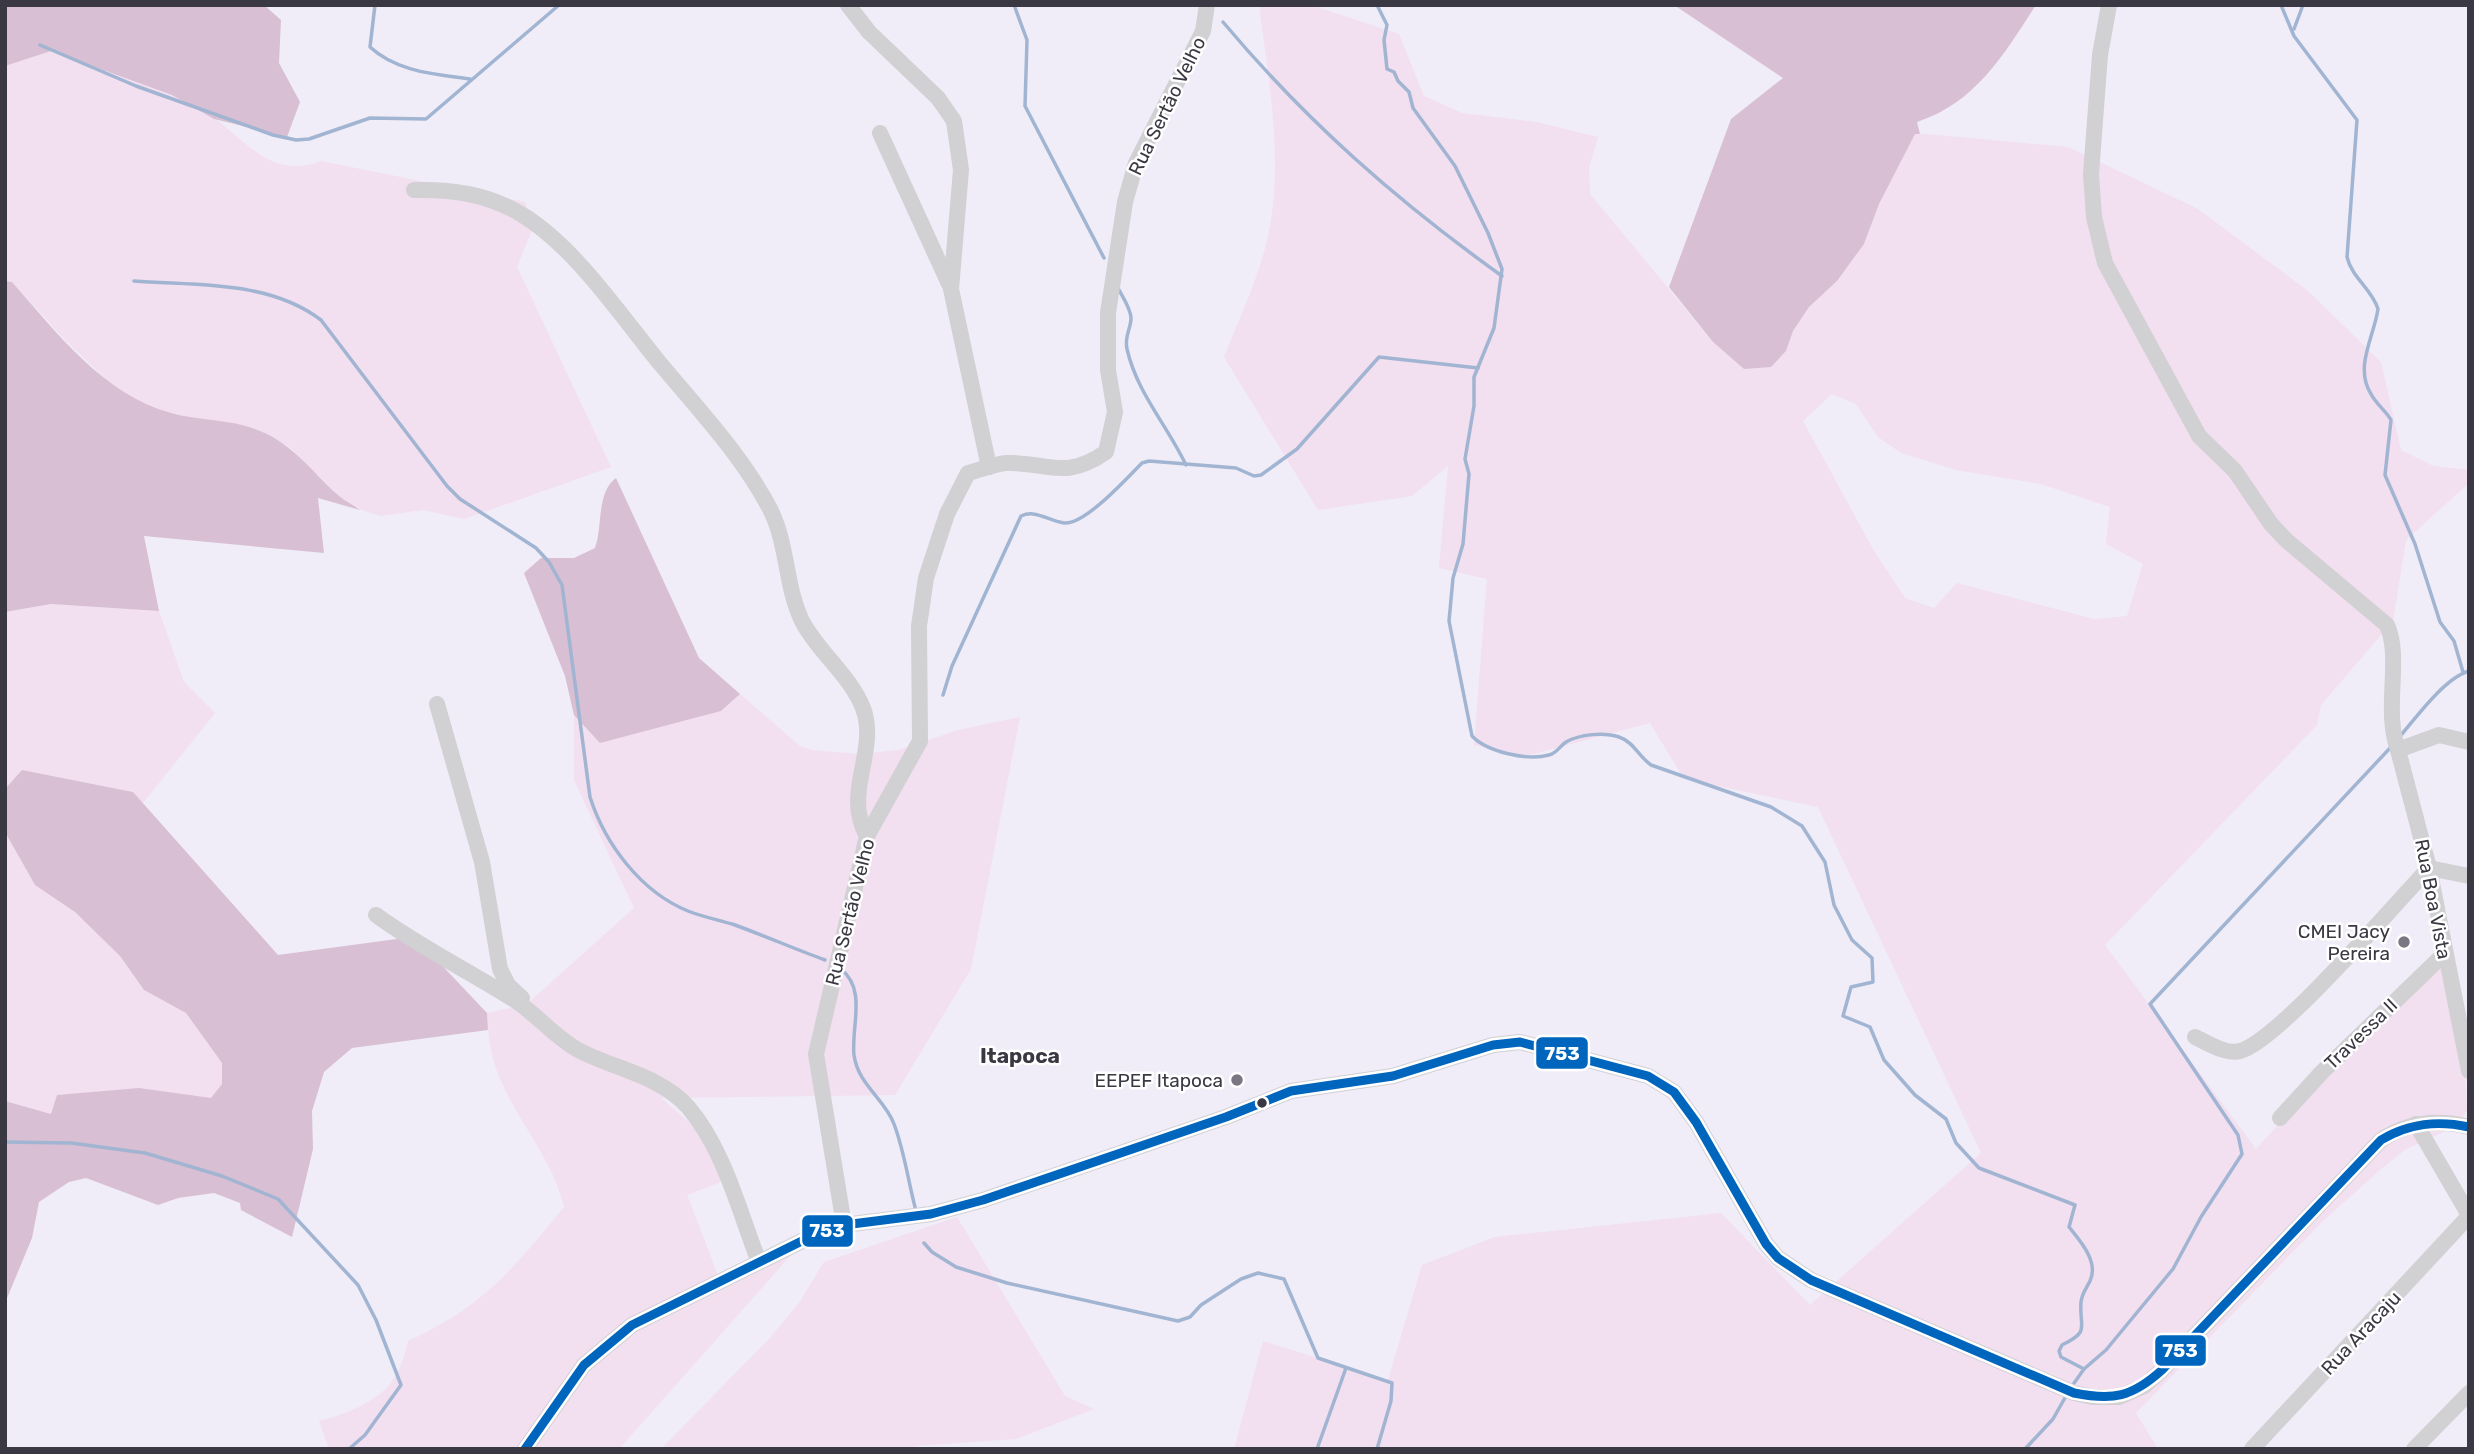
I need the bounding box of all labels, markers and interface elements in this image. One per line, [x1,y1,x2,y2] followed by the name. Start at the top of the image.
[1124,33,1210,179] street label: Rua Sertão Velho
[821,836,879,988] street label: Rua Sertão Velho
[2410,837,2456,961] street label: Rua Boa Vista
[2298,920,2390,965] place label: CMEI Jacy Pereira
[2396,934,2412,950] marker: CMEI Jacy Pereira
[2320,994,2402,1074] street label: Travessa II
[1535,1036,1589,1070] line badge: 753
[1544,1042,1580,1065] text: 753
[980,1043,1060,1068] district label: Itapoca
[1094,1069,1223,1092] place label: EEPEF Itapoca
[1229,1072,1245,1088] marker: EEPEF Itapoca
[1255,1096,1269,1110] unlabelled marker
[801,1214,854,1248] line badge: 753
[809,1219,845,1242] text: 753
[2316,1286,2406,1380] street label: Rua Aracaju
[2154,1334,2207,1367] line badge: 753
[2162,1339,2198,1362] text: 753

